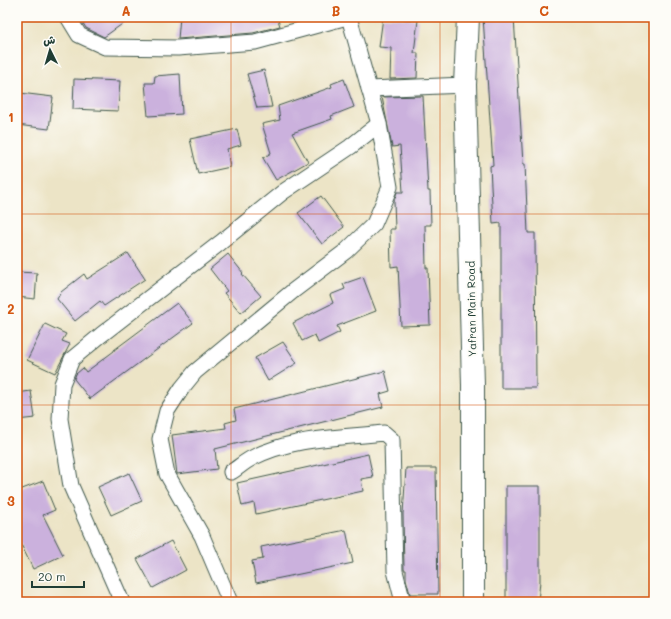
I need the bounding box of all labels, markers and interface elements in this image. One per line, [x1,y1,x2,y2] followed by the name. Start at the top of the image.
[121,2,131,19] text: A
[332,2,341,19] text: B
[539,2,549,19] text: C
[30,30,70,70] north arrow
[42,32,56,48] text: ش
[8,108,14,125] text: 1
[463,261,479,357] street label: Yafran Main Road
[7,300,15,317] text: 2
[7,492,15,509] text: 3
[32,563,84,589] scale bar
[38,568,66,584] text: 20 m

